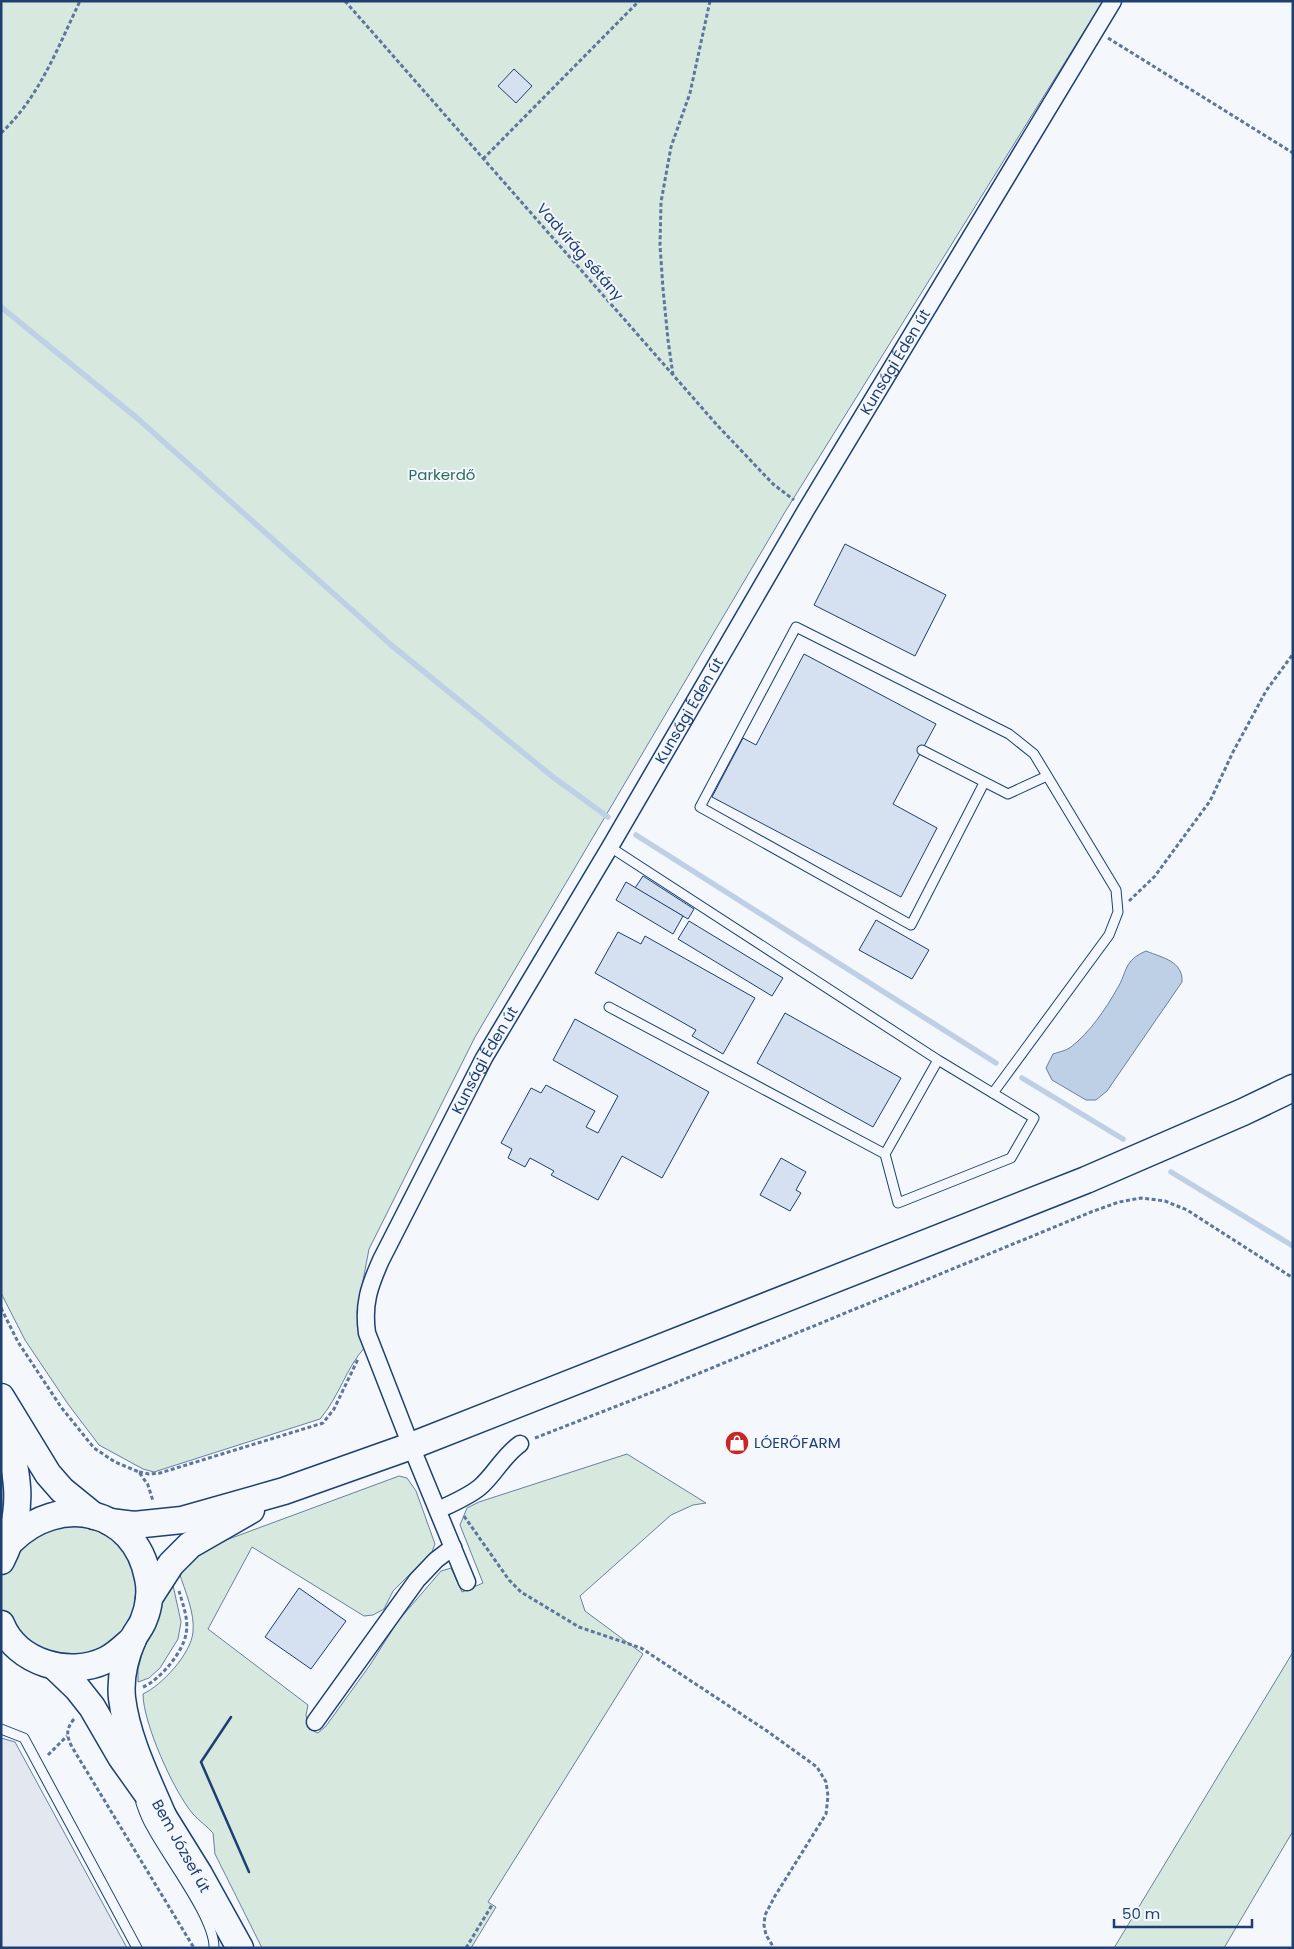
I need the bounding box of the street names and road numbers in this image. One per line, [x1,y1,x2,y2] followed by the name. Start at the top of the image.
[532,198,629,305] street label: Vadvirág sétány
[855,305,935,419] street label: Kunsági Éden út
[650,653,728,768] street label: Kunsági Éden út
[446,1002,522,1117] street label: Kunsági Éden út
[147,1795,216,1896] street label: Bem József út

